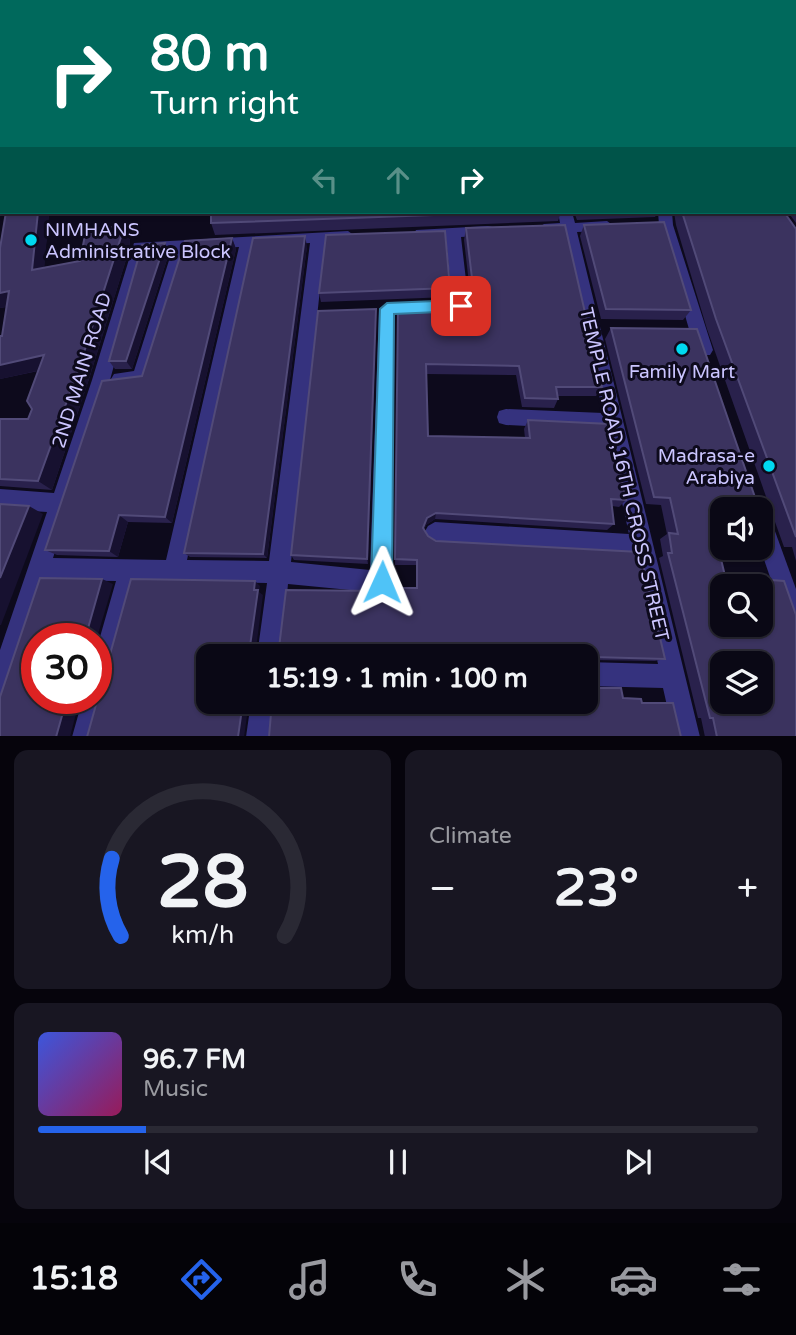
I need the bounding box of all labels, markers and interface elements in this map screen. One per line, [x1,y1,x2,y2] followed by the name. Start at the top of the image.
[150,25,269,84] text: 80 m
[35,28,126,119] icon: right
[150,85,299,123] text: Turn right
[306,161,344,199] icon: left
[379,161,417,199] icon: ahead
[452,161,490,199] icon: right
[45,219,231,263] place label: NIMHANS Administrative Block
[23,232,39,248] marker: NIMHANS Administrative Block
[431,276,491,336] pin
[442,287,480,325] icon: arrive
[48,290,116,451] street label: 2ND MAIN ROAD
[575,305,673,644] street label: TEMPLE ROAD,16TH CROSS STREET
[674,341,690,357] marker: Family Mart
[629,361,735,383] place label: Family Mart
[658,445,755,489] place label: Madrasa-e Arabiya
[761,458,777,474] marker: Madrasa-e Arabiya
[710,497,773,714] map controls
[710,497,773,560] button: sound
[345,545,419,619] position arrow
[710,574,773,637] button: search
[21,623,112,714] speed limit sign: 30
[710,651,773,714] button: layers
[266,663,528,694] text: 15:19 · 1 min · 100 m
[429,822,512,850] text: Climate
[157,839,248,927] text: 28
[554,857,639,920] text: 23°
[429,866,456,912] text: −
[737,866,758,912] text: +
[171,919,234,949] text: km/h
[143,1044,246,1075] text: 96.7 FM
[143,1075,208,1103] text: Music
[139,1143,177,1181] icon: previous
[379,1143,417,1181] icon: pause
[619,1143,657,1181] icon: next
[177,1255,226,1304] icon: directions
[285,1255,334,1304] icon: music
[393,1255,442,1304] icon: phone
[501,1255,550,1304] icon: climate
[609,1255,658,1304] icon: car
[717,1255,766,1304] icon: filters
[30,1260,118,1298] text: 15:18

